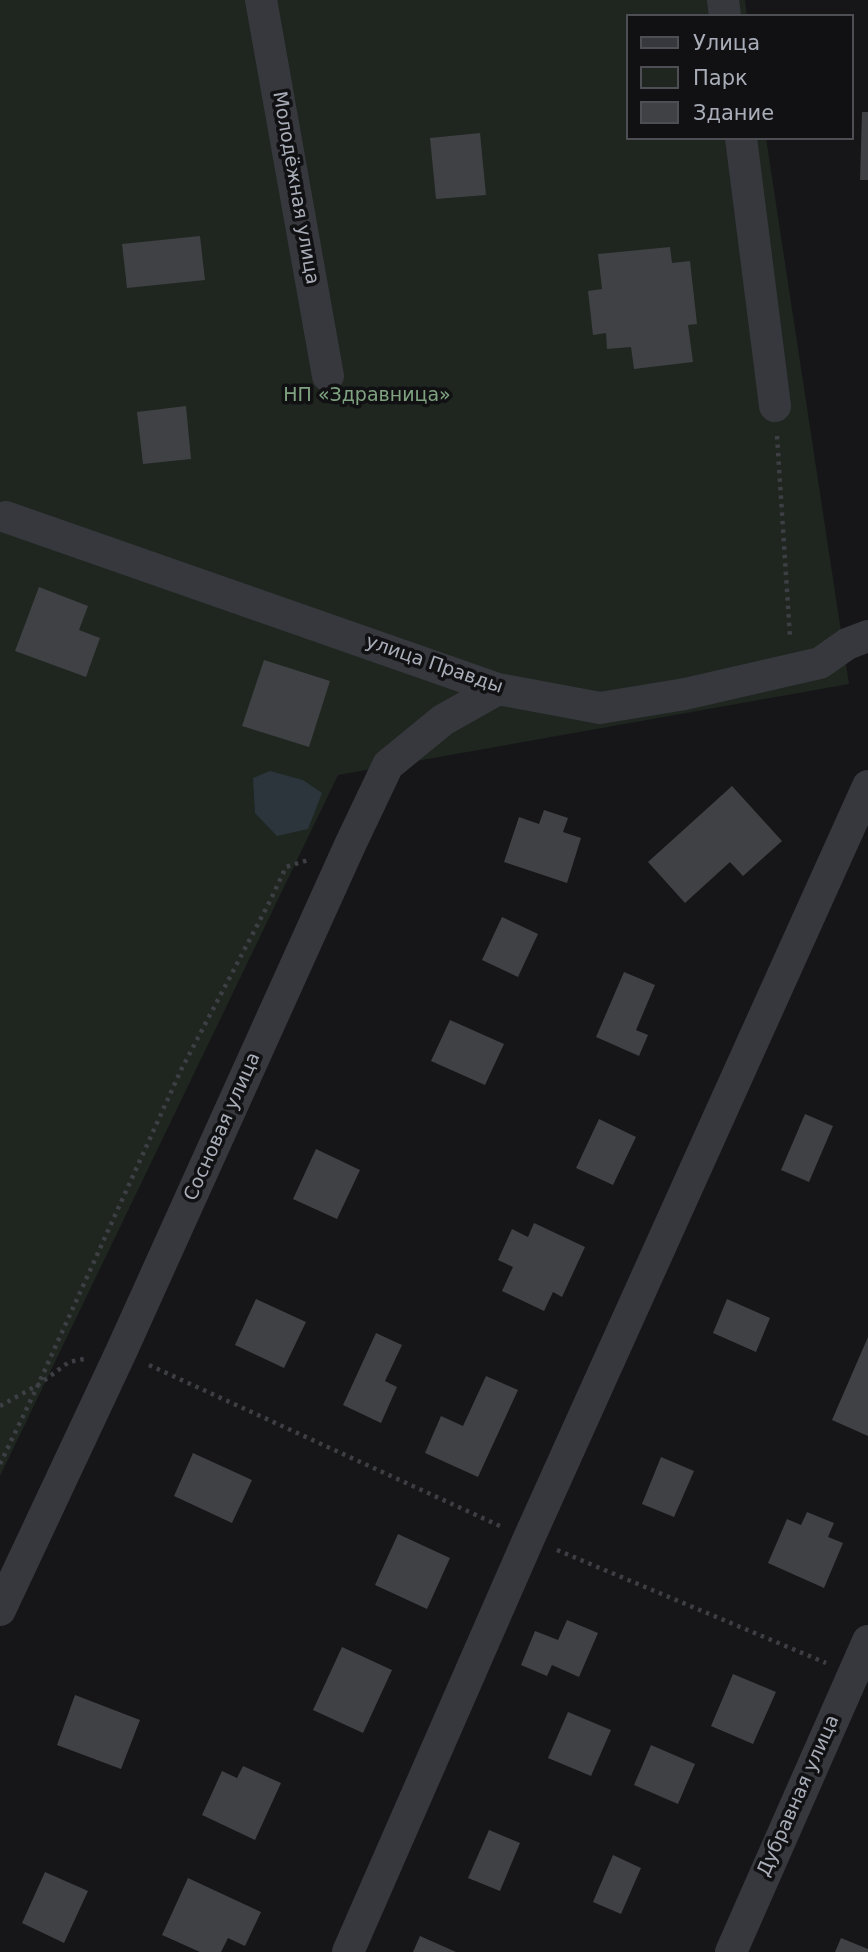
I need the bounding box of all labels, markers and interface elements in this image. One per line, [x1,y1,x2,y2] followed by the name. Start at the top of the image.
[626,14,854,140] legend
[693,31,760,55] text: Улица
[693,66,748,90] text: Парк
[267,90,323,286] street label: Молодёжная улица
[693,101,774,125] text: Здание
[283,385,451,407] park label: НП «Здравница»
[362,631,506,699] street label: улица Правды
[180,1049,266,1205] street label: Сосновая улица
[753,1712,845,1880] street label: Дубравная улица

